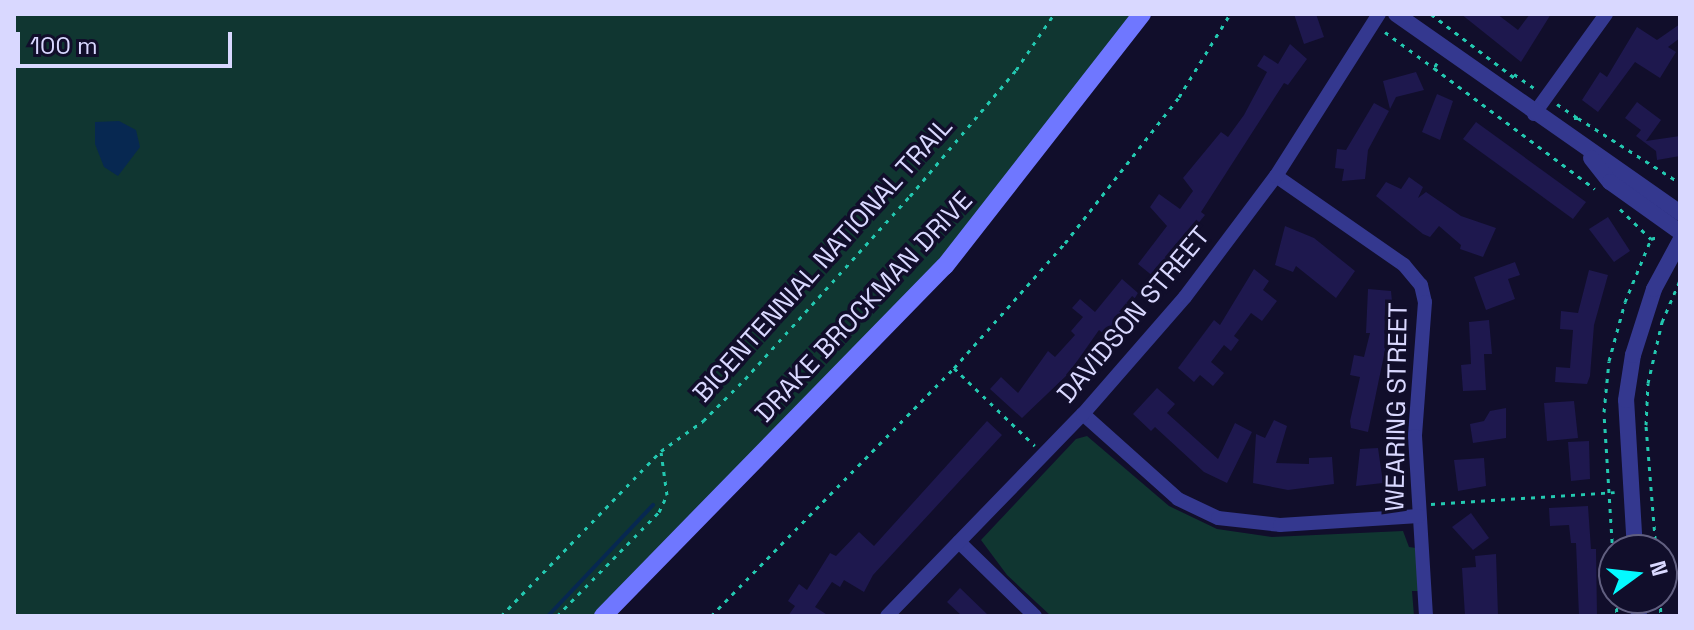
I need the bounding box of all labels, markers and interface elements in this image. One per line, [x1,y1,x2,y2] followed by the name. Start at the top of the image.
[20,16,236,66] scale bar
[30,30,98,61] text: 100 m
[686,111,960,409] street label: BICENTENNIAL NATIONAL TRAIL
[749,185,979,429] street label: DRAKE BROCKMAN DRIVE
[1051,221,1217,409] street label: DAVIDSON STREET
[1380,302,1414,512] street label: WEARING STREET
[1598,534,1678,614] north arrow
[1644,558,1675,579] text: N

